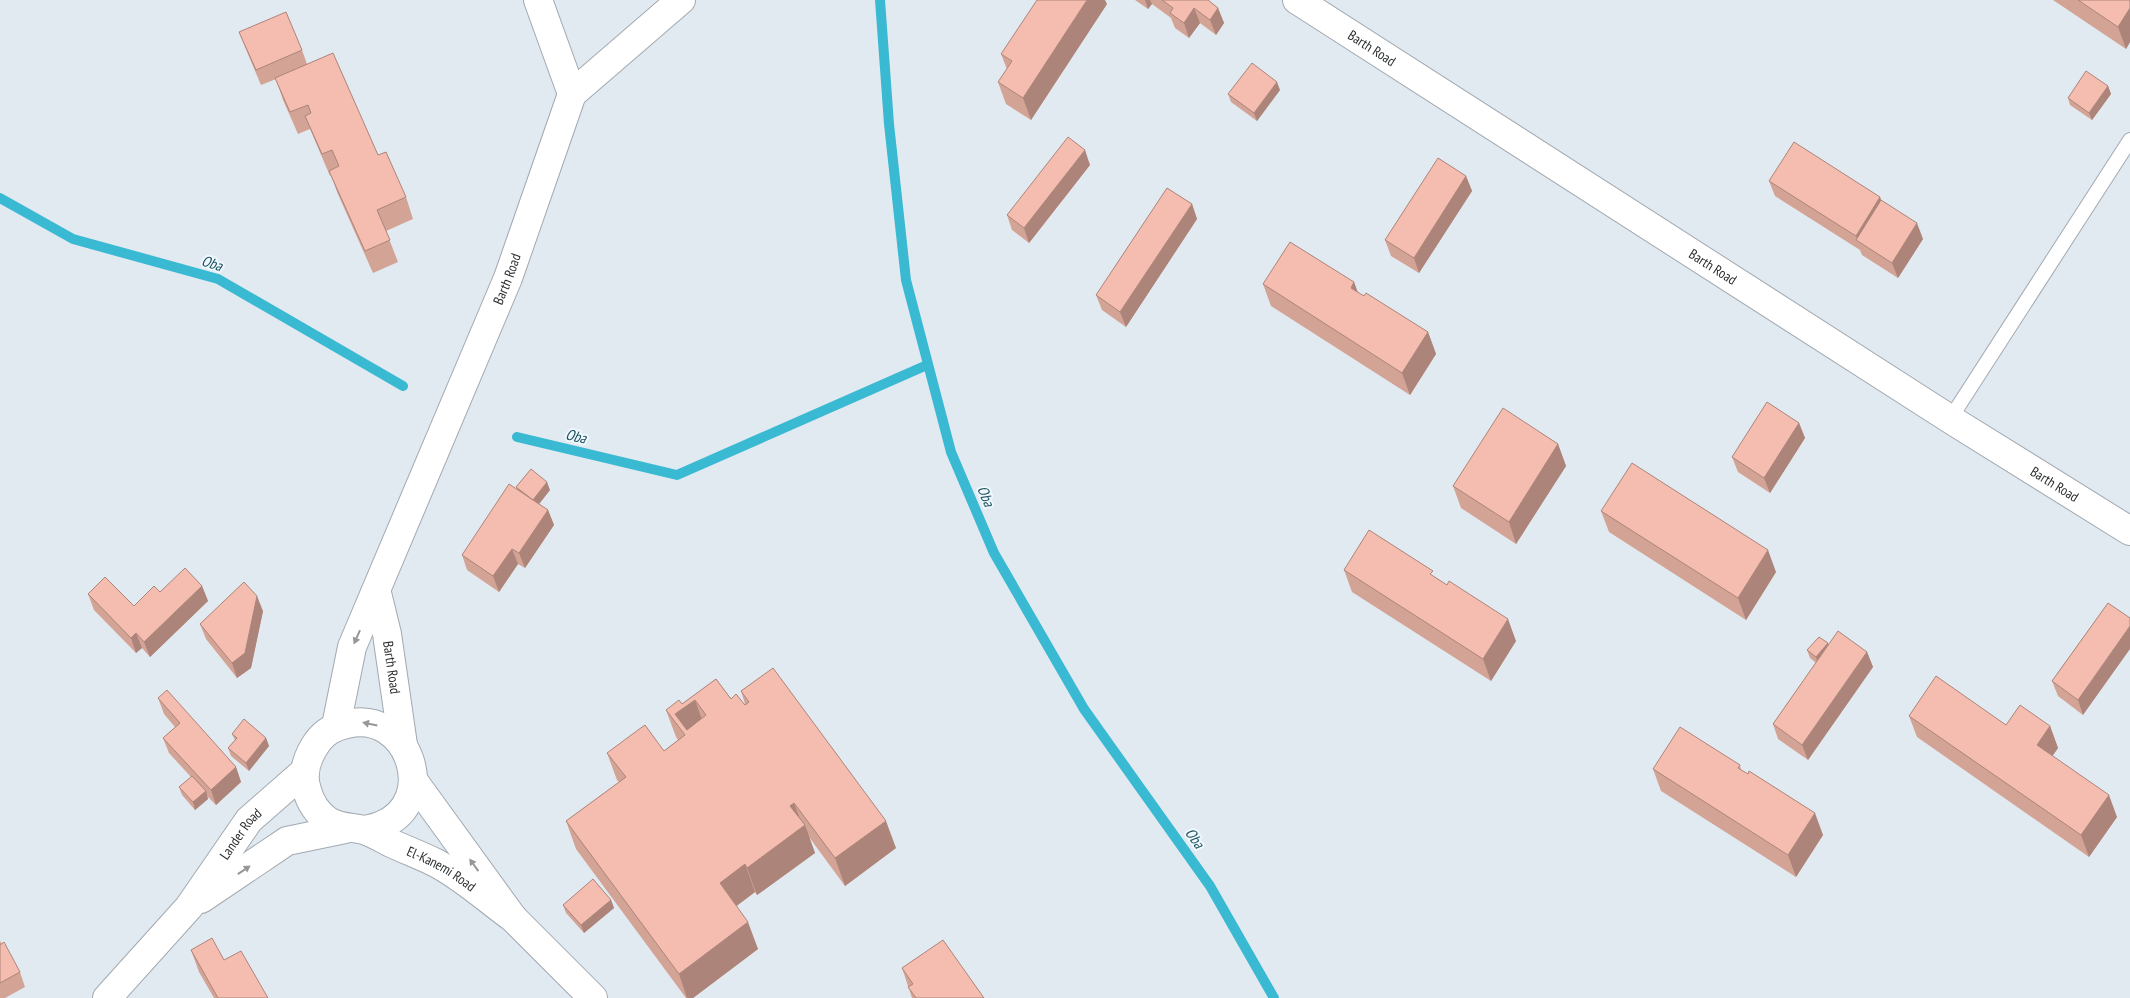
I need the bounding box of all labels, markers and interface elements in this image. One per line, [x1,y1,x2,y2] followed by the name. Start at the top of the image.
[1345,26,1399,70] street label: Barth Road
[1685,245,1740,289] street label: Barth Road
[199,251,226,276] water label: Oba
[489,251,525,307] street label: Barth Road
[564,424,589,448] water label: Oba
[2027,462,2082,506] street label: Barth Road
[973,483,999,510] water label: Oba
[352,630,360,644] one-way arrow
[379,640,405,695] street label: Barth Road
[361,720,377,728] one-way arrow
[215,804,265,863] street label: Lander Road
[1181,824,1209,853] water label: Oba
[404,842,479,895] street label: El-Kanemi Road
[469,858,479,872] one-way arrow
[238,865,251,875] one-way arrow

